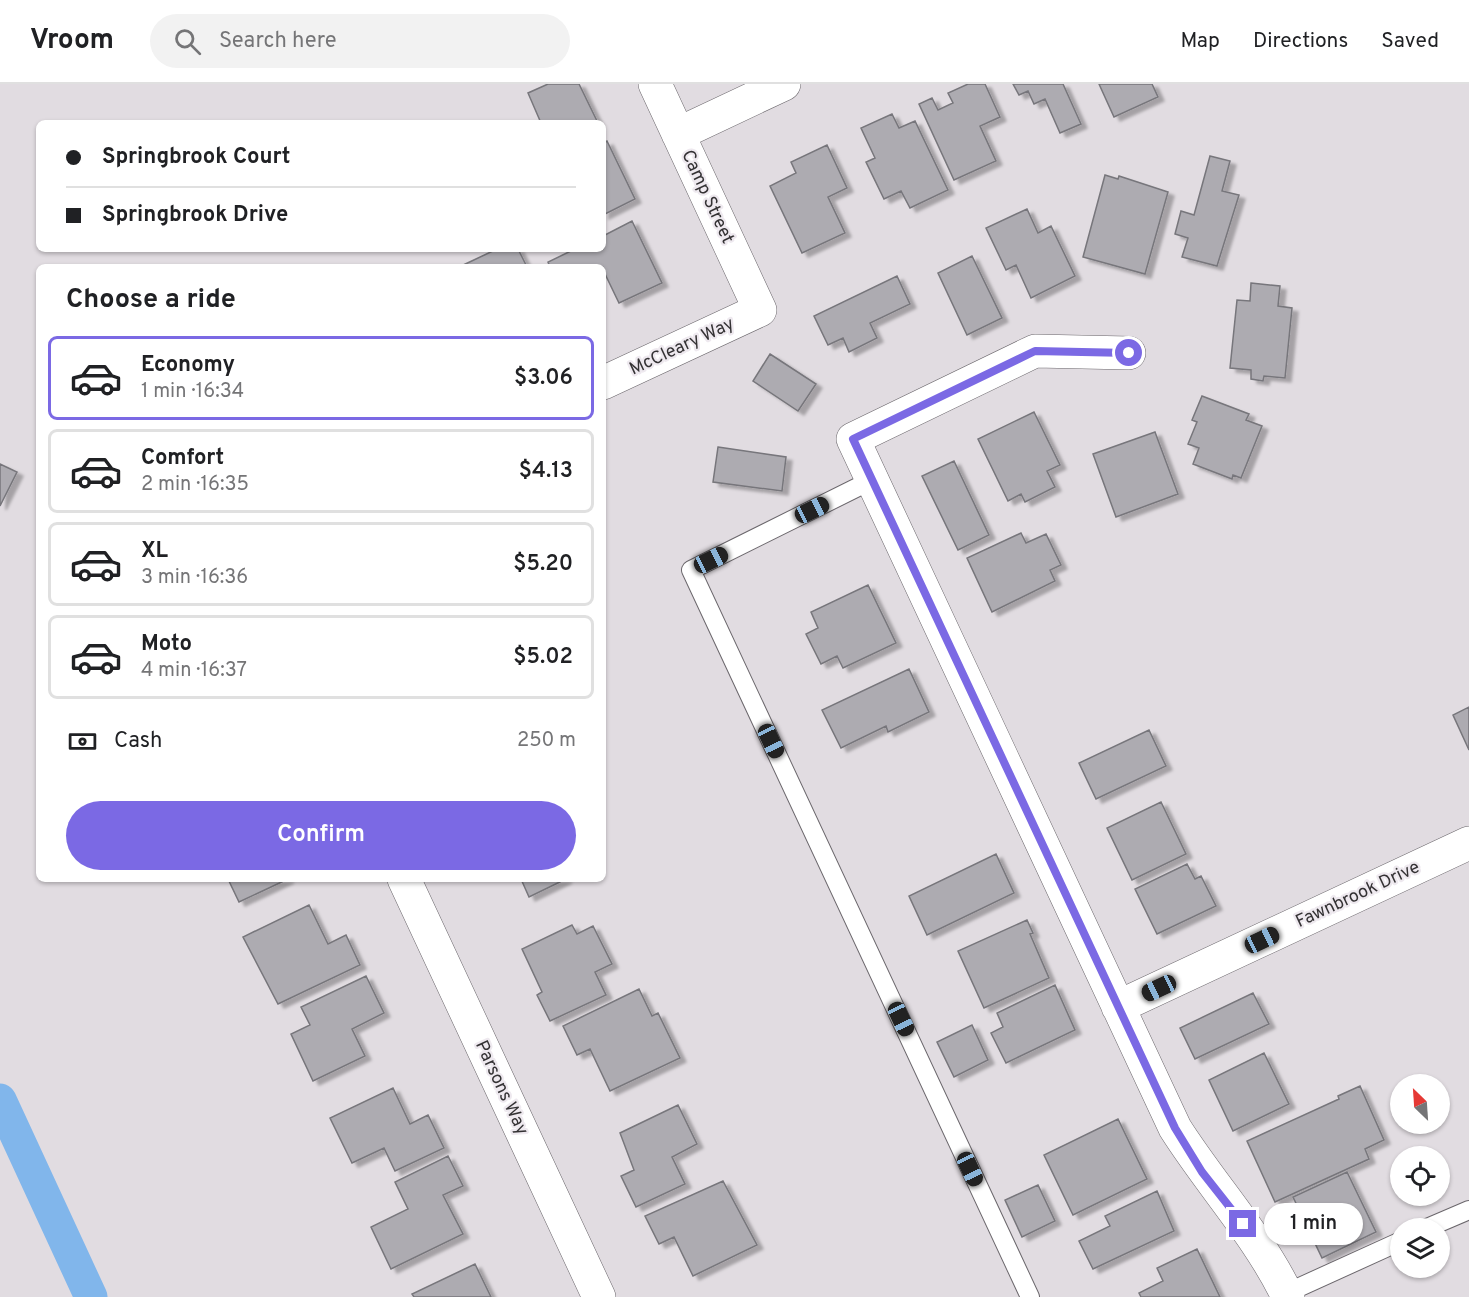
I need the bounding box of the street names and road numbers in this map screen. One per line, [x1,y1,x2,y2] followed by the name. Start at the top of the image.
[675,146,739,248] street label: Camp Street
[626,313,738,381] street label: McCleary Way
[1292,856,1424,934] street label: Fawnbrook Drive
[469,1037,533,1139] street label: Parsons Way

